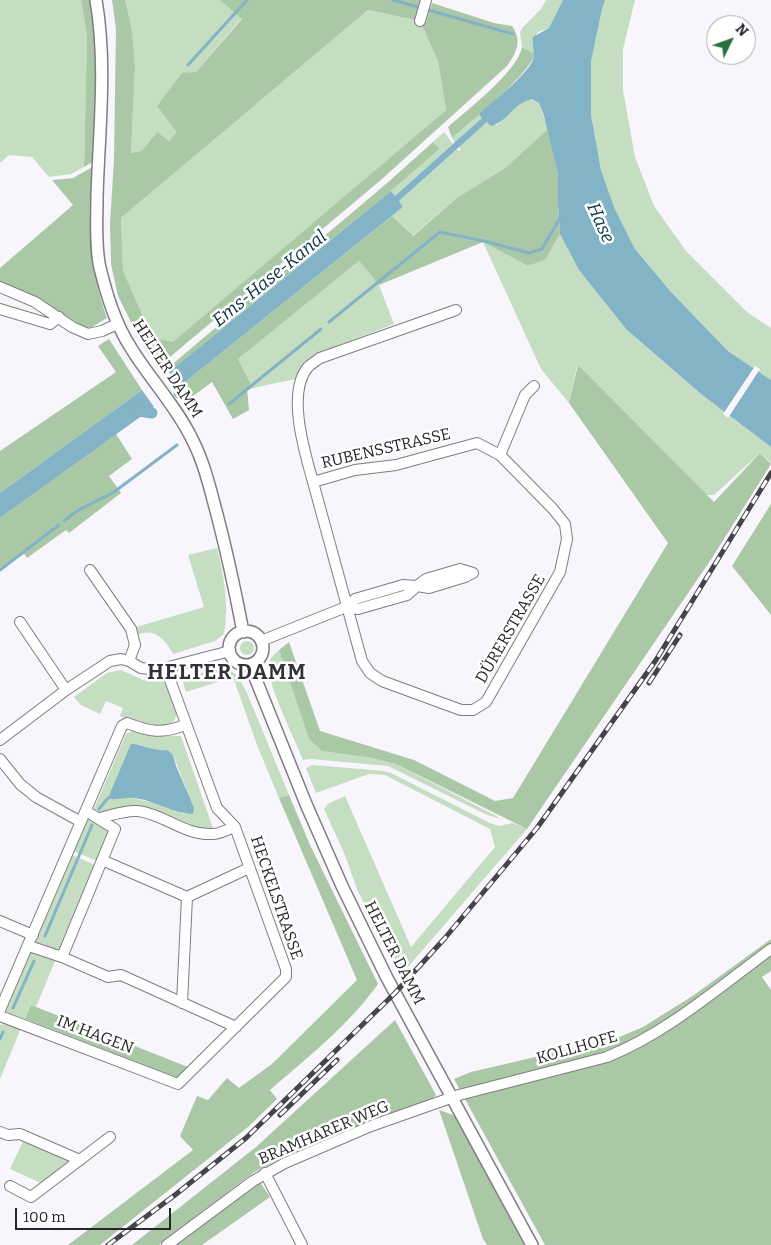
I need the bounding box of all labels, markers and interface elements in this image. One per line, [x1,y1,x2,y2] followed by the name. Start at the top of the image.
[706,15,756,65] north arrow
[732,21,752,40] text: N
[582,200,618,246] water label: Hase
[209,226,331,332] water label: Ems-Hase-Kanal
[128,316,206,422] street label: HELTER DAMM
[319,425,453,473] street label: RUBENSSTRASSE
[472,571,550,687] street label: DÜRERSTRASSE
[146,660,308,686] district label: HELTER DAMM
[246,834,306,962] street label: HECKELSTRASSE
[360,898,428,1008] street label: HELTER DAMM
[54,1012,136,1058] street label: IM HAGEN
[534,1027,620,1069] street label: KOLLHOFE
[256,1097,392,1169] street label: BRAMHARER WEG
[18,1198,174,1230] scale bar
[23,1208,66,1226] text: 100 m

